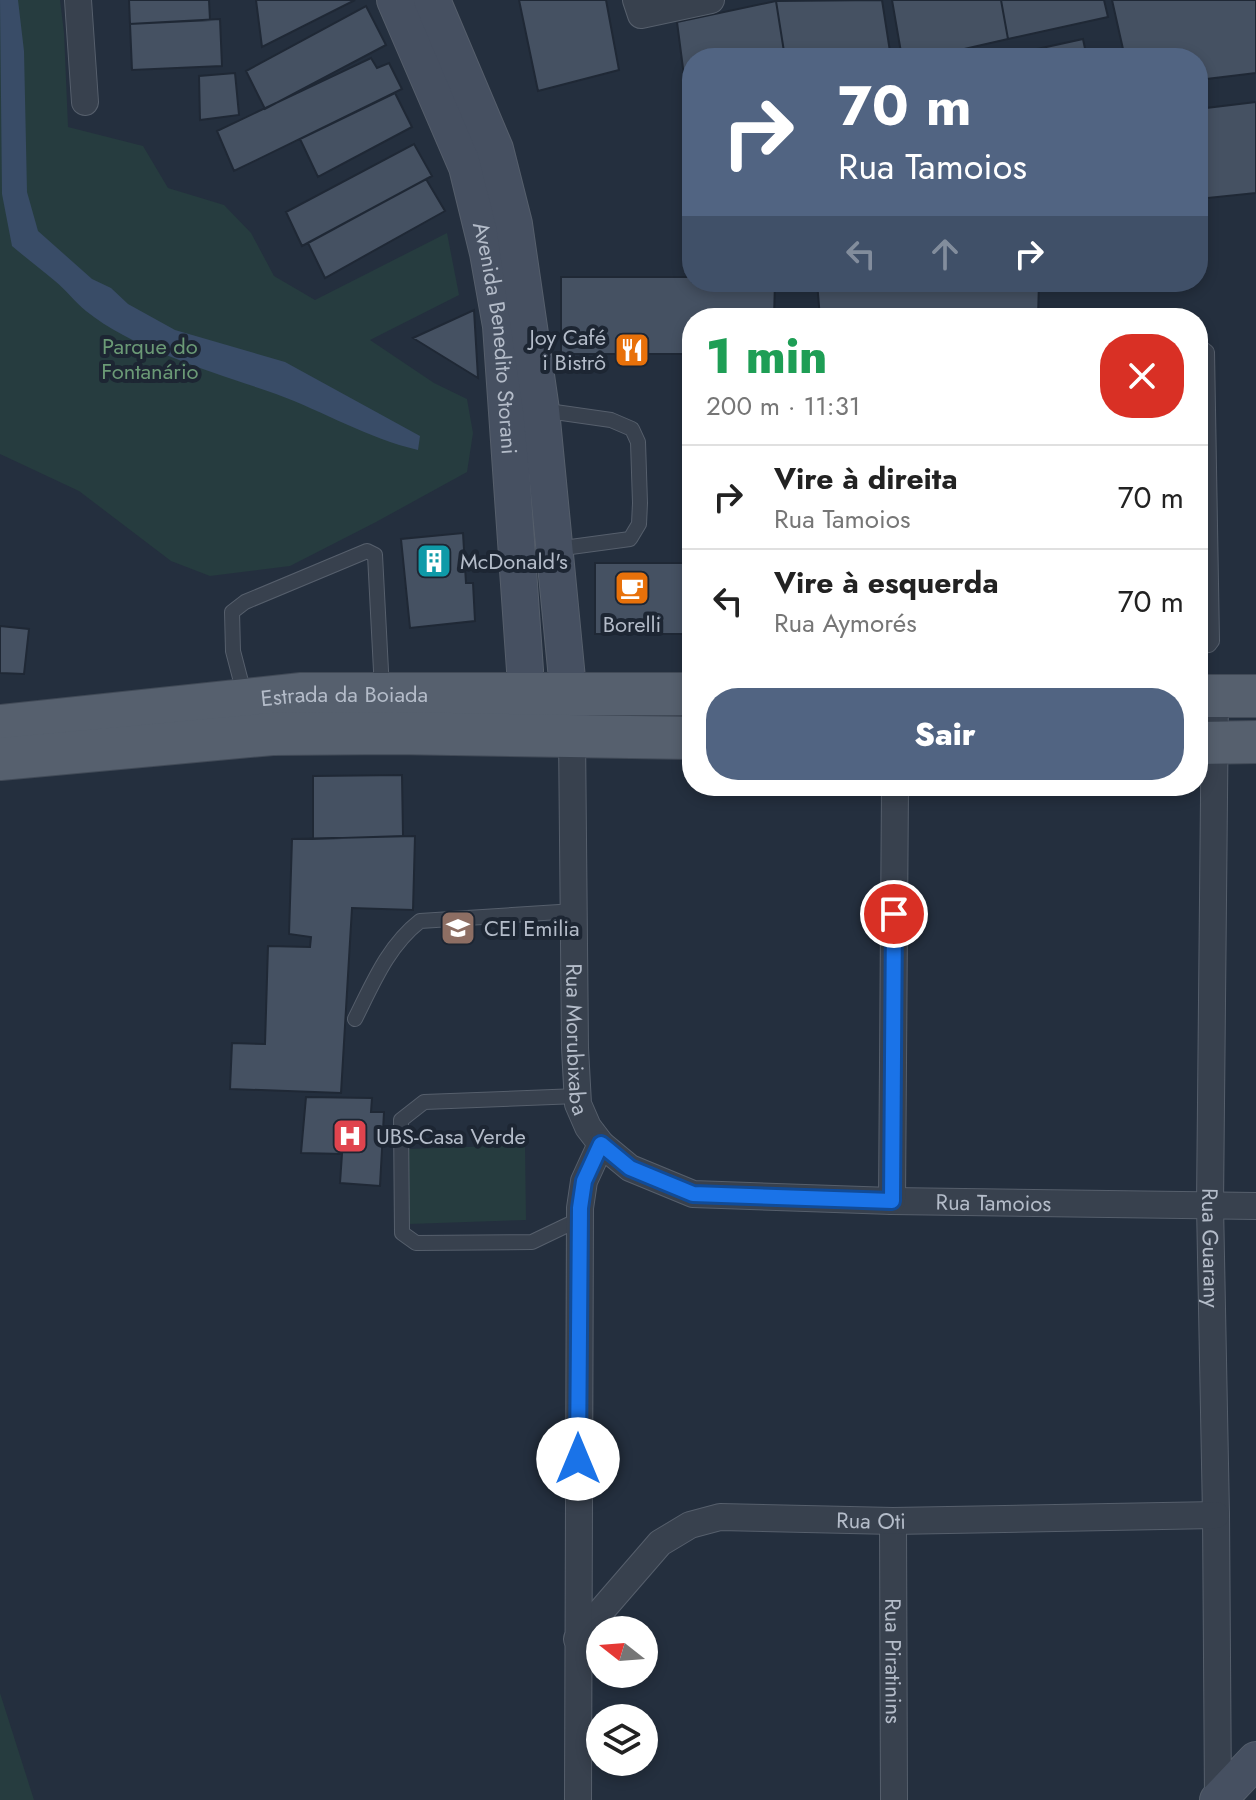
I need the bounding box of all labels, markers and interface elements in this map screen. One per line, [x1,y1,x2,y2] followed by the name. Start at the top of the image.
[838,65,972,146] text: 70 m
[706,80,810,184] icon: right
[838,140,1027,192] text: Rua Tamoios
[465,218,526,456] street label: Avenida Benedito Storani
[839,232,883,276] icon: left
[923,232,967,276] icon: ahead
[1007,232,1051,276] icon: right
[526,321,606,378] place label: Joy Café i Bistrô
[706,322,827,391] text: 1 min
[101,330,199,387] park label: Parque do Fontanário
[613,331,651,369] restaurant icon: Joy Café i Bistrô
[1100,334,1184,418] button: close
[706,387,861,425] text: 200 m · 11:31
[774,457,958,500] text: Vire à direita
[706,475,750,519] icon: right
[1118,476,1184,519] text: 70 m
[774,500,910,538] text: Rua Tamoios
[415,542,453,580] building icon: McDonald's
[460,545,568,577] place label: McDonald's
[774,561,999,604] text: Vire à esquerda
[613,569,651,607] cafe icon: Borelli
[706,579,750,623] icon: left
[1118,580,1184,623] text: 70 m
[774,604,917,642] text: Rua Aymorés
[603,608,661,640] place label: Borelli
[259,678,428,714] street label: Estrada da Boiada
[706,688,1184,780] button: Sair
[860,880,928,948] pin
[872,892,916,936] icon: arrive
[439,909,477,947] school or university icon: CEI Emilia
[484,912,580,944] place label: CEI Emilia
[558,963,597,1120] street label: Rua Morubixaba
[331,1117,369,1155] hospital icon: UBS-Casa Verde
[376,1120,526,1152] place label: UBS-Casa Verde
[936,1186,1052,1219] street label: Rua Tamoios
[1194,1188,1228,1308] street label: Rua Guarany
[536,1417,620,1501] position arrow
[836,1504,906,1537] street label: Rua Oti
[877,1598,910,1724] street label: Rua Piratinins
[586,1616,658,1688] north arrow
[586,1616,658,1776] map controls
[586,1704,658,1776] button: layers

